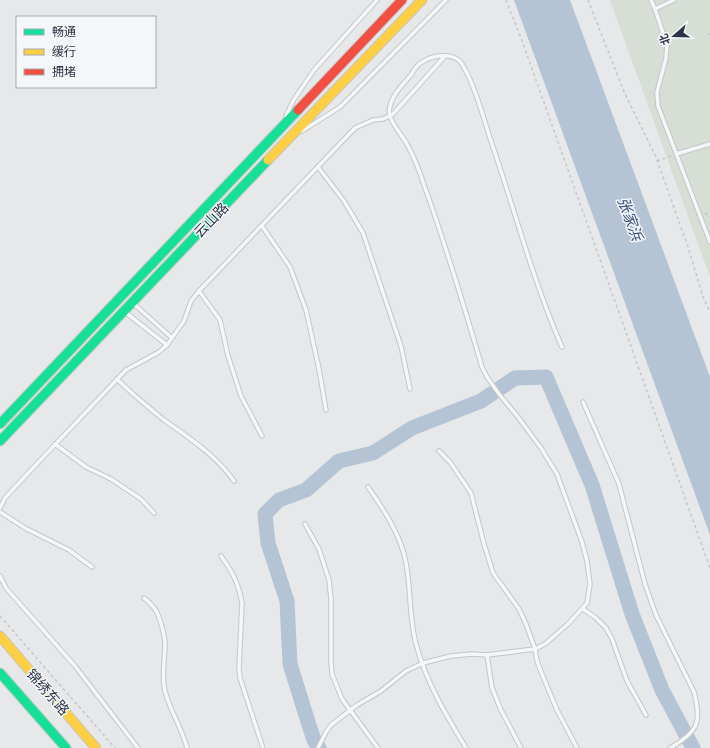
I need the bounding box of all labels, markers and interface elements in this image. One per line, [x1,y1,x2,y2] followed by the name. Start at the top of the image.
[16,16,156,88] legend
[654,16,694,56] north arrow
[52,24,76,39] text: 畅通
[656,32,673,47] text: 北
[52,44,76,59] text: 缓行
[52,64,76,79] text: 拥堵
[614,194,648,245] water label: 张家浜
[190,199,232,241] street label: 云山路
[23,665,73,719] street label: 锦绣东路

